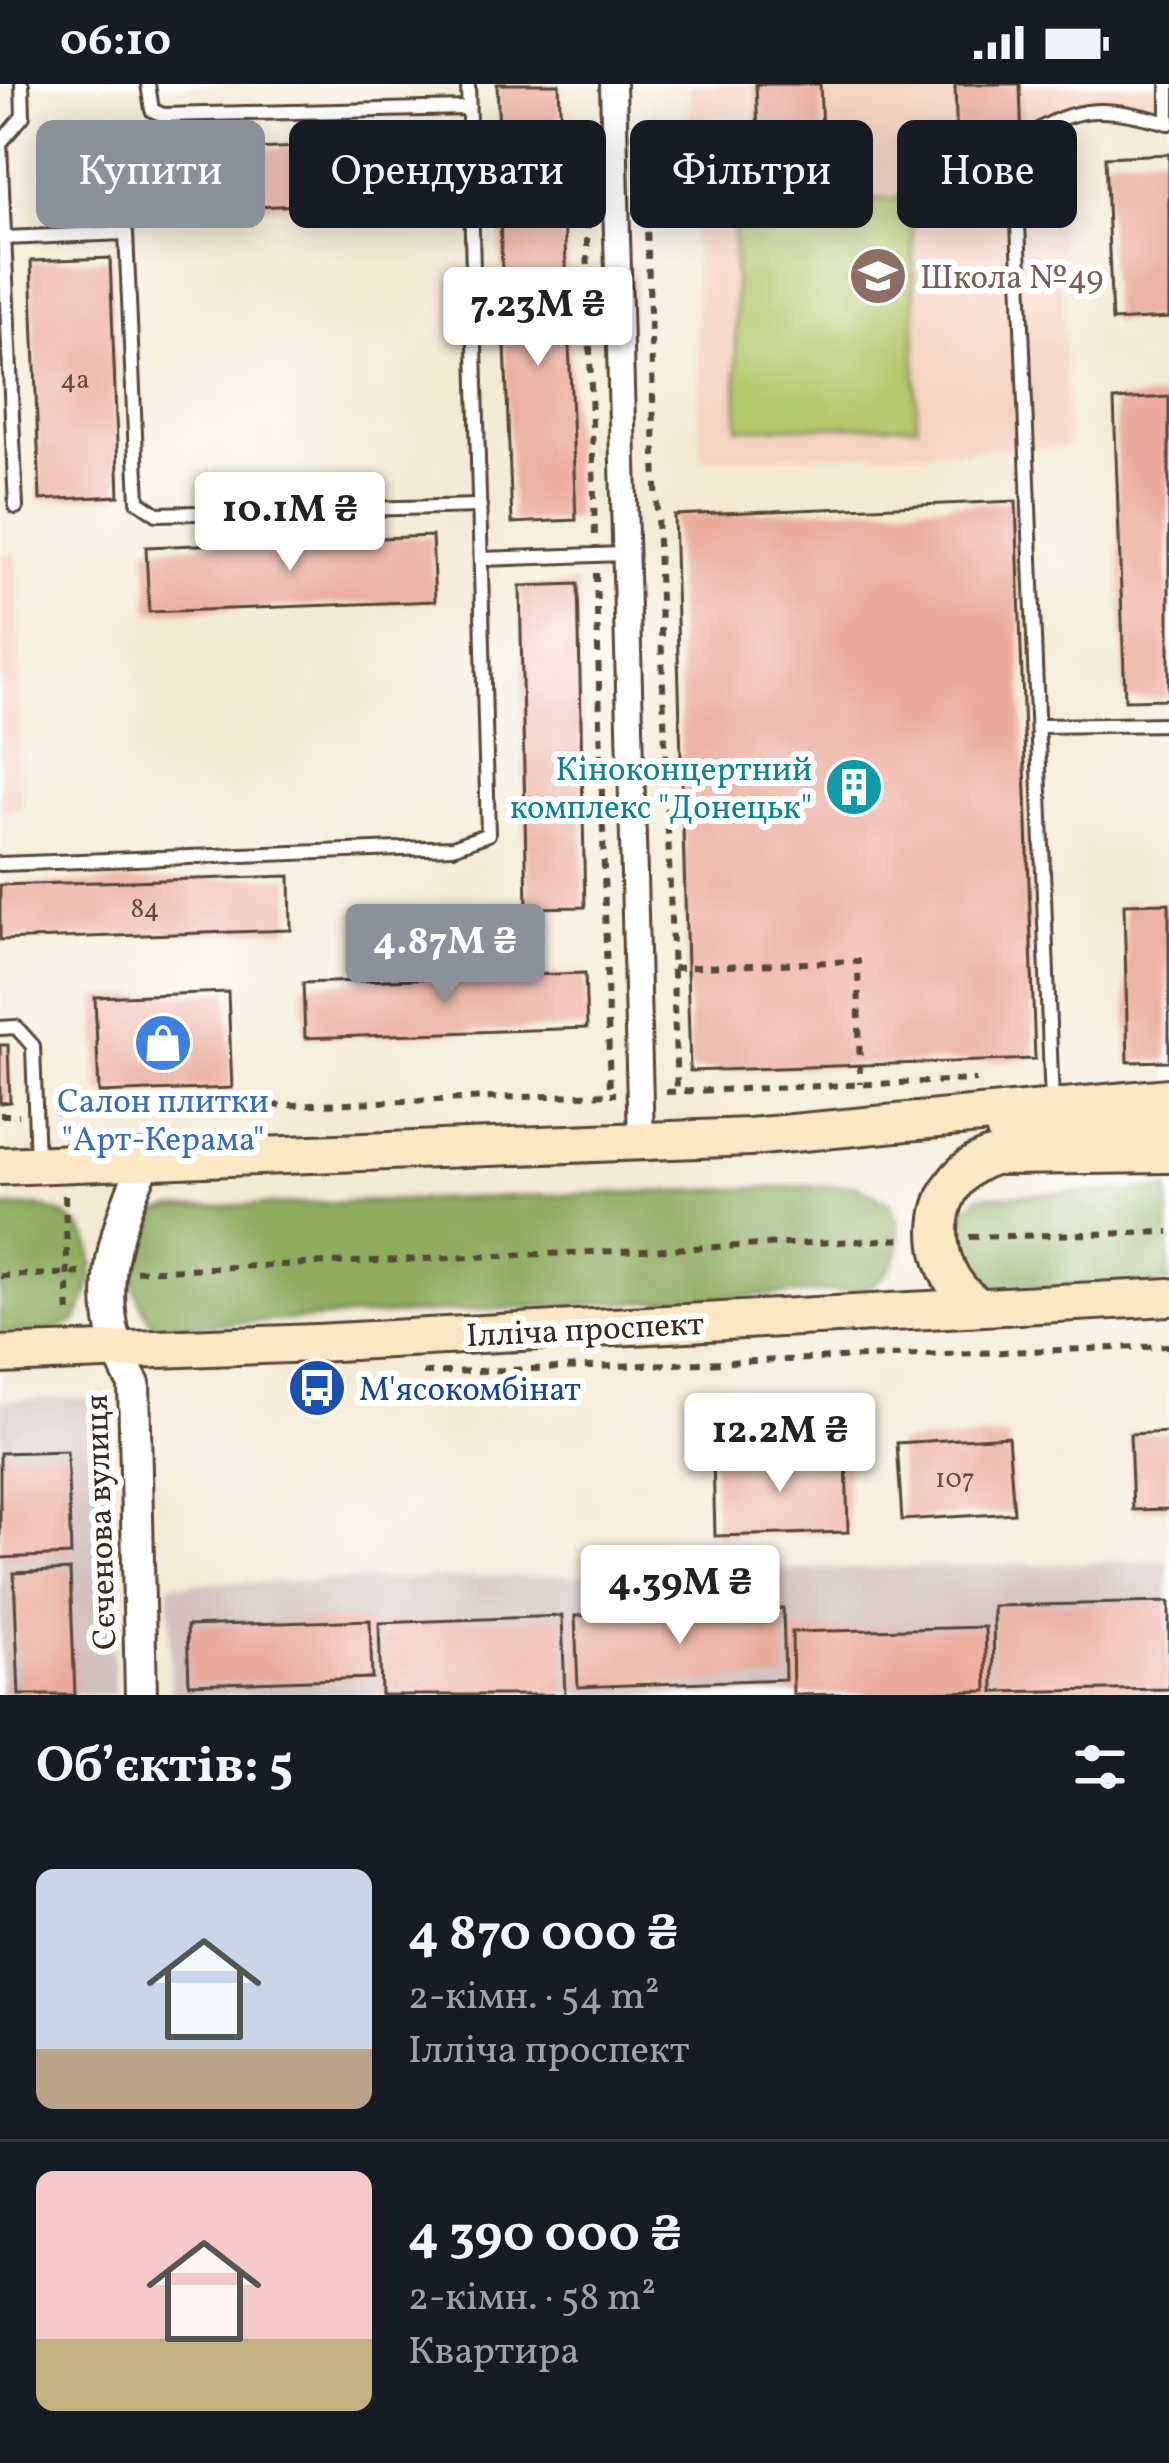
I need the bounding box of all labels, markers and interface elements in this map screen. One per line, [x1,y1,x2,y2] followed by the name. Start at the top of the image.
[60,11,171,74] text: 06:10
[36,120,265,228] chip: Купити
[289,120,606,228] chip: Орендувати
[630,120,873,228] chip: Фільтри
[897,120,1077,228] chip: Нове
[847,245,909,307] school or university icon: Школа №49
[920,257,1103,303] place label: Школа №49
[427,267,649,369] pin: 7.23M ₴
[470,279,606,333] text: 7.23M ₴
[60,362,90,400] house number: 4а
[179,472,401,574] pin: 10.1M ₴
[222,484,358,538] text: 10.1M ₴
[510,749,812,833] place label: Кіноконцертний комплекс "Донецьк"
[823,756,885,818] building icon: Кіноконцертний комплекс "Донецьк"
[130,891,160,929] house number: 84
[334,904,556,1006] pin: 4.87M ₴
[373,916,517,970] text: 4.87M ₴
[132,1012,194,1074] shop icon: Салон плитки "Арт-Керама"
[57,1081,269,1165] place label: Салон плитки "Арт-Керама"
[465,1303,706,1361] street label: Ілліча проспект
[286,1357,348,1419] bus stop icon: М'ясокомбінат
[359,1369,581,1415] place label: М'ясокомбінат
[76,1393,130,1650] street label: Сєченова вулиця
[669,1393,891,1495] pin: 12.2M ₴
[711,1405,849,1459] text: 12.2M ₴
[935,1461,975,1499] house number: 107
[569,1545,791,1647] pin: 4.39M ₴
[608,1557,752,1611] text: 4.39M ₴
[36,1732,293,1803] text: Об’єктів: 5
[1067,1734,1133,1800] icon: filters
[408,1900,679,1971] text: 4 870 000 ₴
[132,1917,276,2061] icon: home
[408,1971,660,2025] text: 2-кімн. · 54 m²
[408,2025,689,2079] text: Ілліча проспект
[408,2201,682,2272] text: 4 390 000 ₴
[132,2219,276,2363] icon: home
[408,2272,656,2326] text: 2-кімн. · 58 m²
[408,2326,580,2380] text: Квартира

